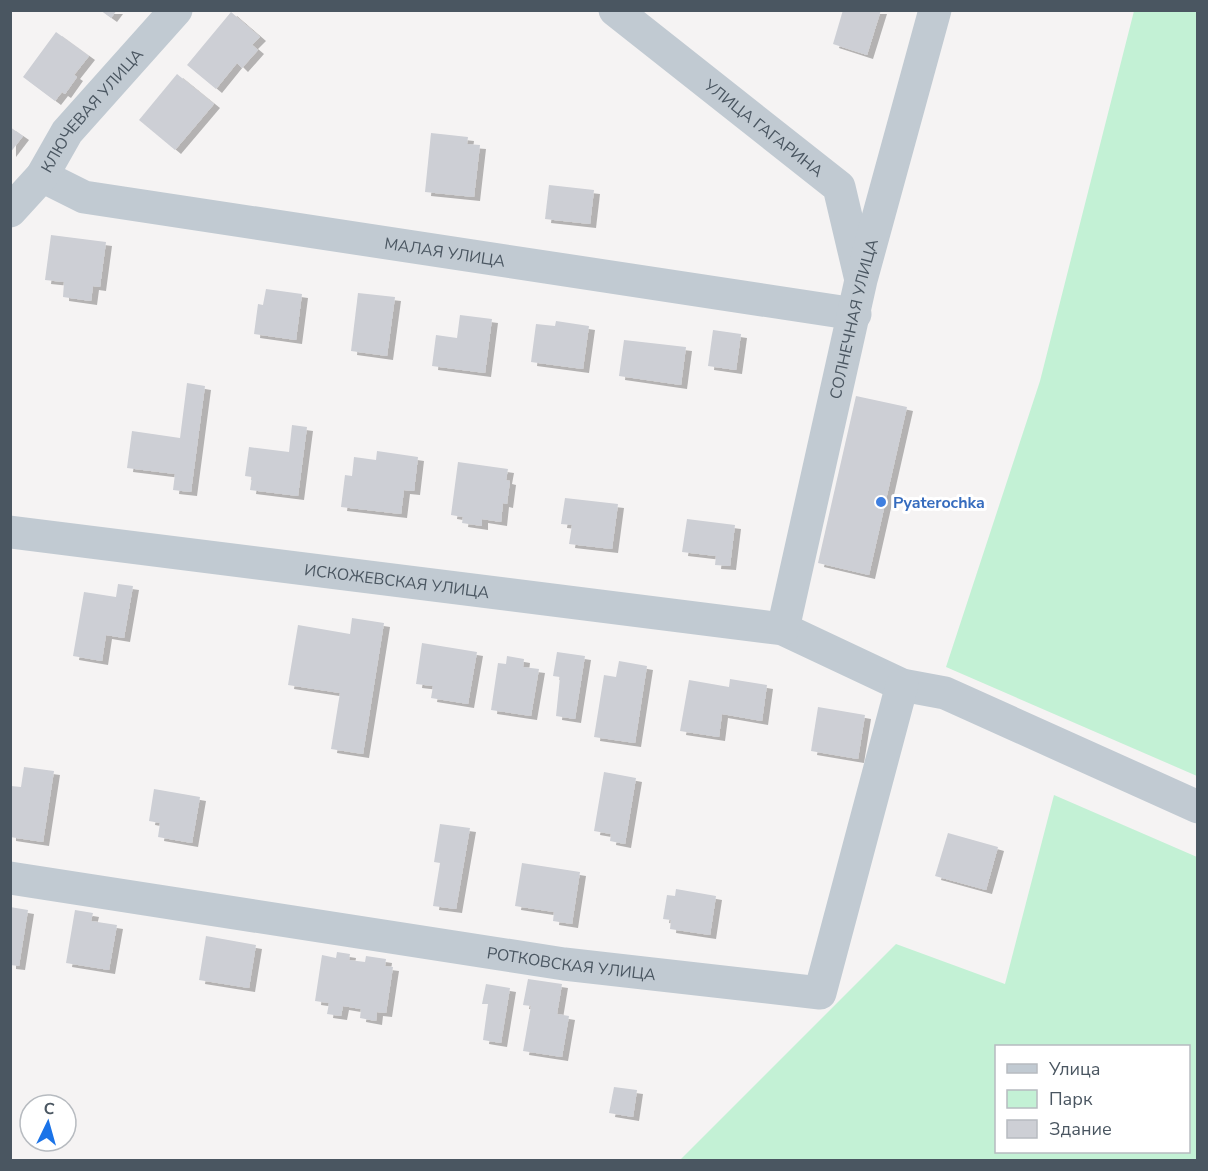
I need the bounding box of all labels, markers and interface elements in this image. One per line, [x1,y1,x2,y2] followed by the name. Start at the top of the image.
[36,44,149,177] street label: КЛЮЧЕВАЯ УЛИЦА
[699,74,828,183] street label: УЛИЦА ГАГАРИНА
[383,233,507,273] street label: МАЛАЯ УЛИЦА
[825,236,884,401] street label: СОЛНЕЧНАЯ УЛИЦА
[893,492,985,514] place label: Pyaterochka
[874,495,888,509] marker: Pyaterochka
[303,559,491,604] street label: ИСКОЖЕВСКАЯ УЛИЦА
[485,942,657,986] street label: РОТКОВСКАЯ УЛИЦА
[995,1045,1190,1153] legend
[1048,1057,1100,1081] text: Улица
[1049,1087,1093,1111] text: Парк
[18,1093,78,1153] north arrow
[43,1098,56,1120] text: С
[1049,1117,1112,1141] text: Здание

